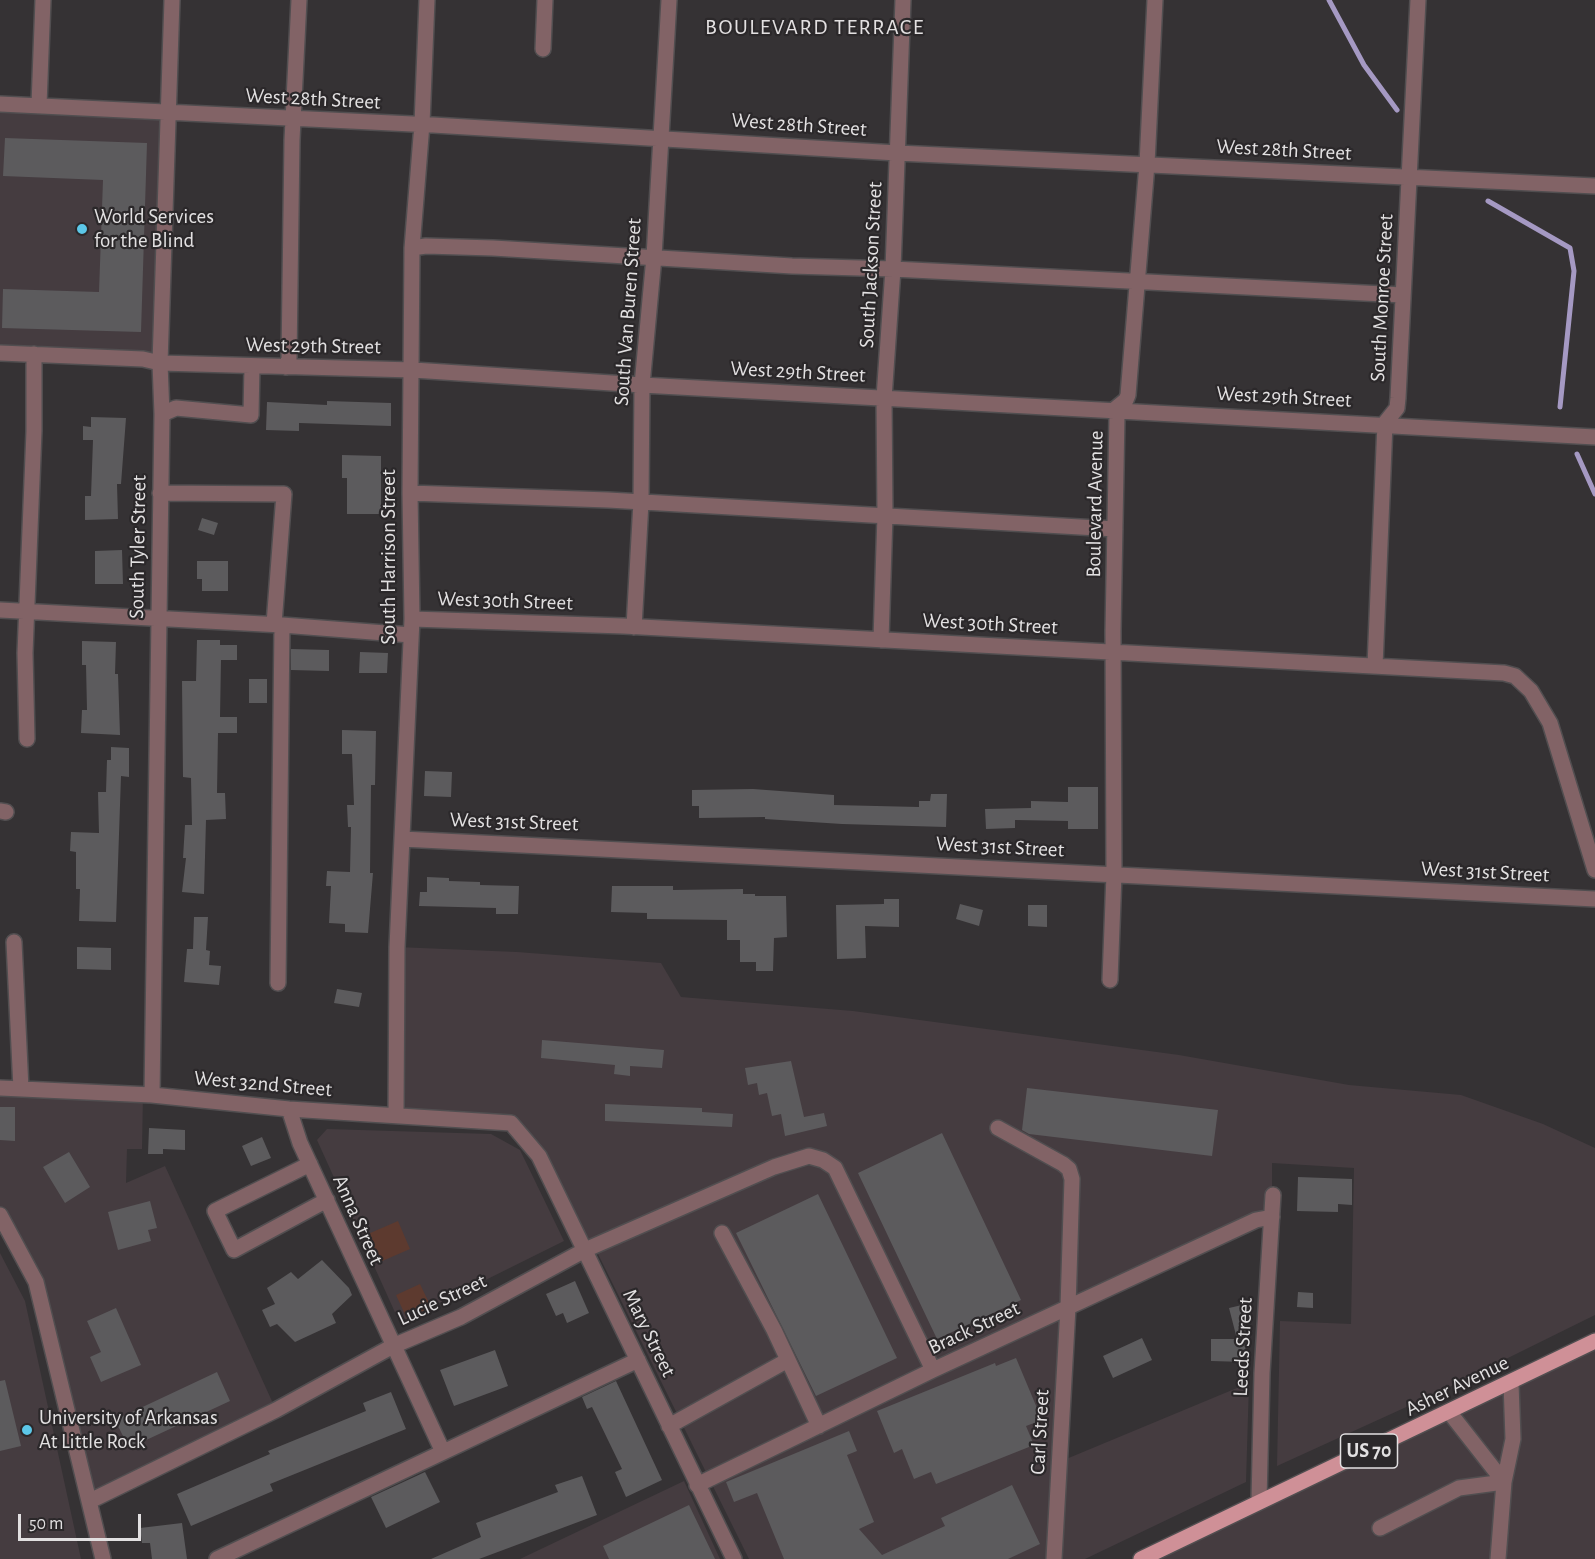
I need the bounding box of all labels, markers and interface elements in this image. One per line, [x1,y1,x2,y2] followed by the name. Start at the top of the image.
[705,14,925,40] district label: BOULEVARD TERRACE
[245,83,381,115] street label: West 28th Street
[731,108,867,142] street label: West 28th Street
[1216,134,1352,166] street label: West 28th Street
[854,181,888,349] street label: South Jackson Street
[94,204,214,254] place label: World Services for the Blind
[1365,213,1399,383] street label: South Monroe Street
[609,217,647,407] street label: South Van Buren Street
[75,222,89,236] marker: World Services for the Blind
[245,332,381,360] street label: West 29th Street
[730,356,866,388] street label: West 29th Street
[1216,381,1352,413] street label: West 29th Street
[1081,430,1109,578] street label: Boulevard Avenue
[376,469,402,645] street label: South Harrison Street
[124,475,152,619] street label: South Tyler Street
[437,586,573,616] street label: West 30th Street
[922,608,1058,640] street label: West 30th Street
[449,807,579,837] street label: West 31st Street
[935,831,1065,863] street label: West 31st Street
[1420,856,1550,888] street label: West 31st Street
[193,1065,333,1103] street label: West 32nd Street
[327,1171,389,1269] street label: Anna Street
[394,1268,490,1332] street label: Lucie Street
[617,1285,681,1381] street label: Mary Street
[924,1296,1024,1360] street label: Brack Street
[1228,1297,1258,1397] street label: Leeds Street
[1401,1350,1513,1422] street label: Asher Avenue
[1025,1389,1055,1475] street label: Carl Street
[39,1405,218,1455] place label: University of Arkansas At Little Rock
[20,1423,34,1437] marker: University of Arkansas At Little Rock
[1340,1434,1398,1468] road number: US 70
[21,1502,144,1540] scale bar
[29,1515,63,1533] text: 50 m

